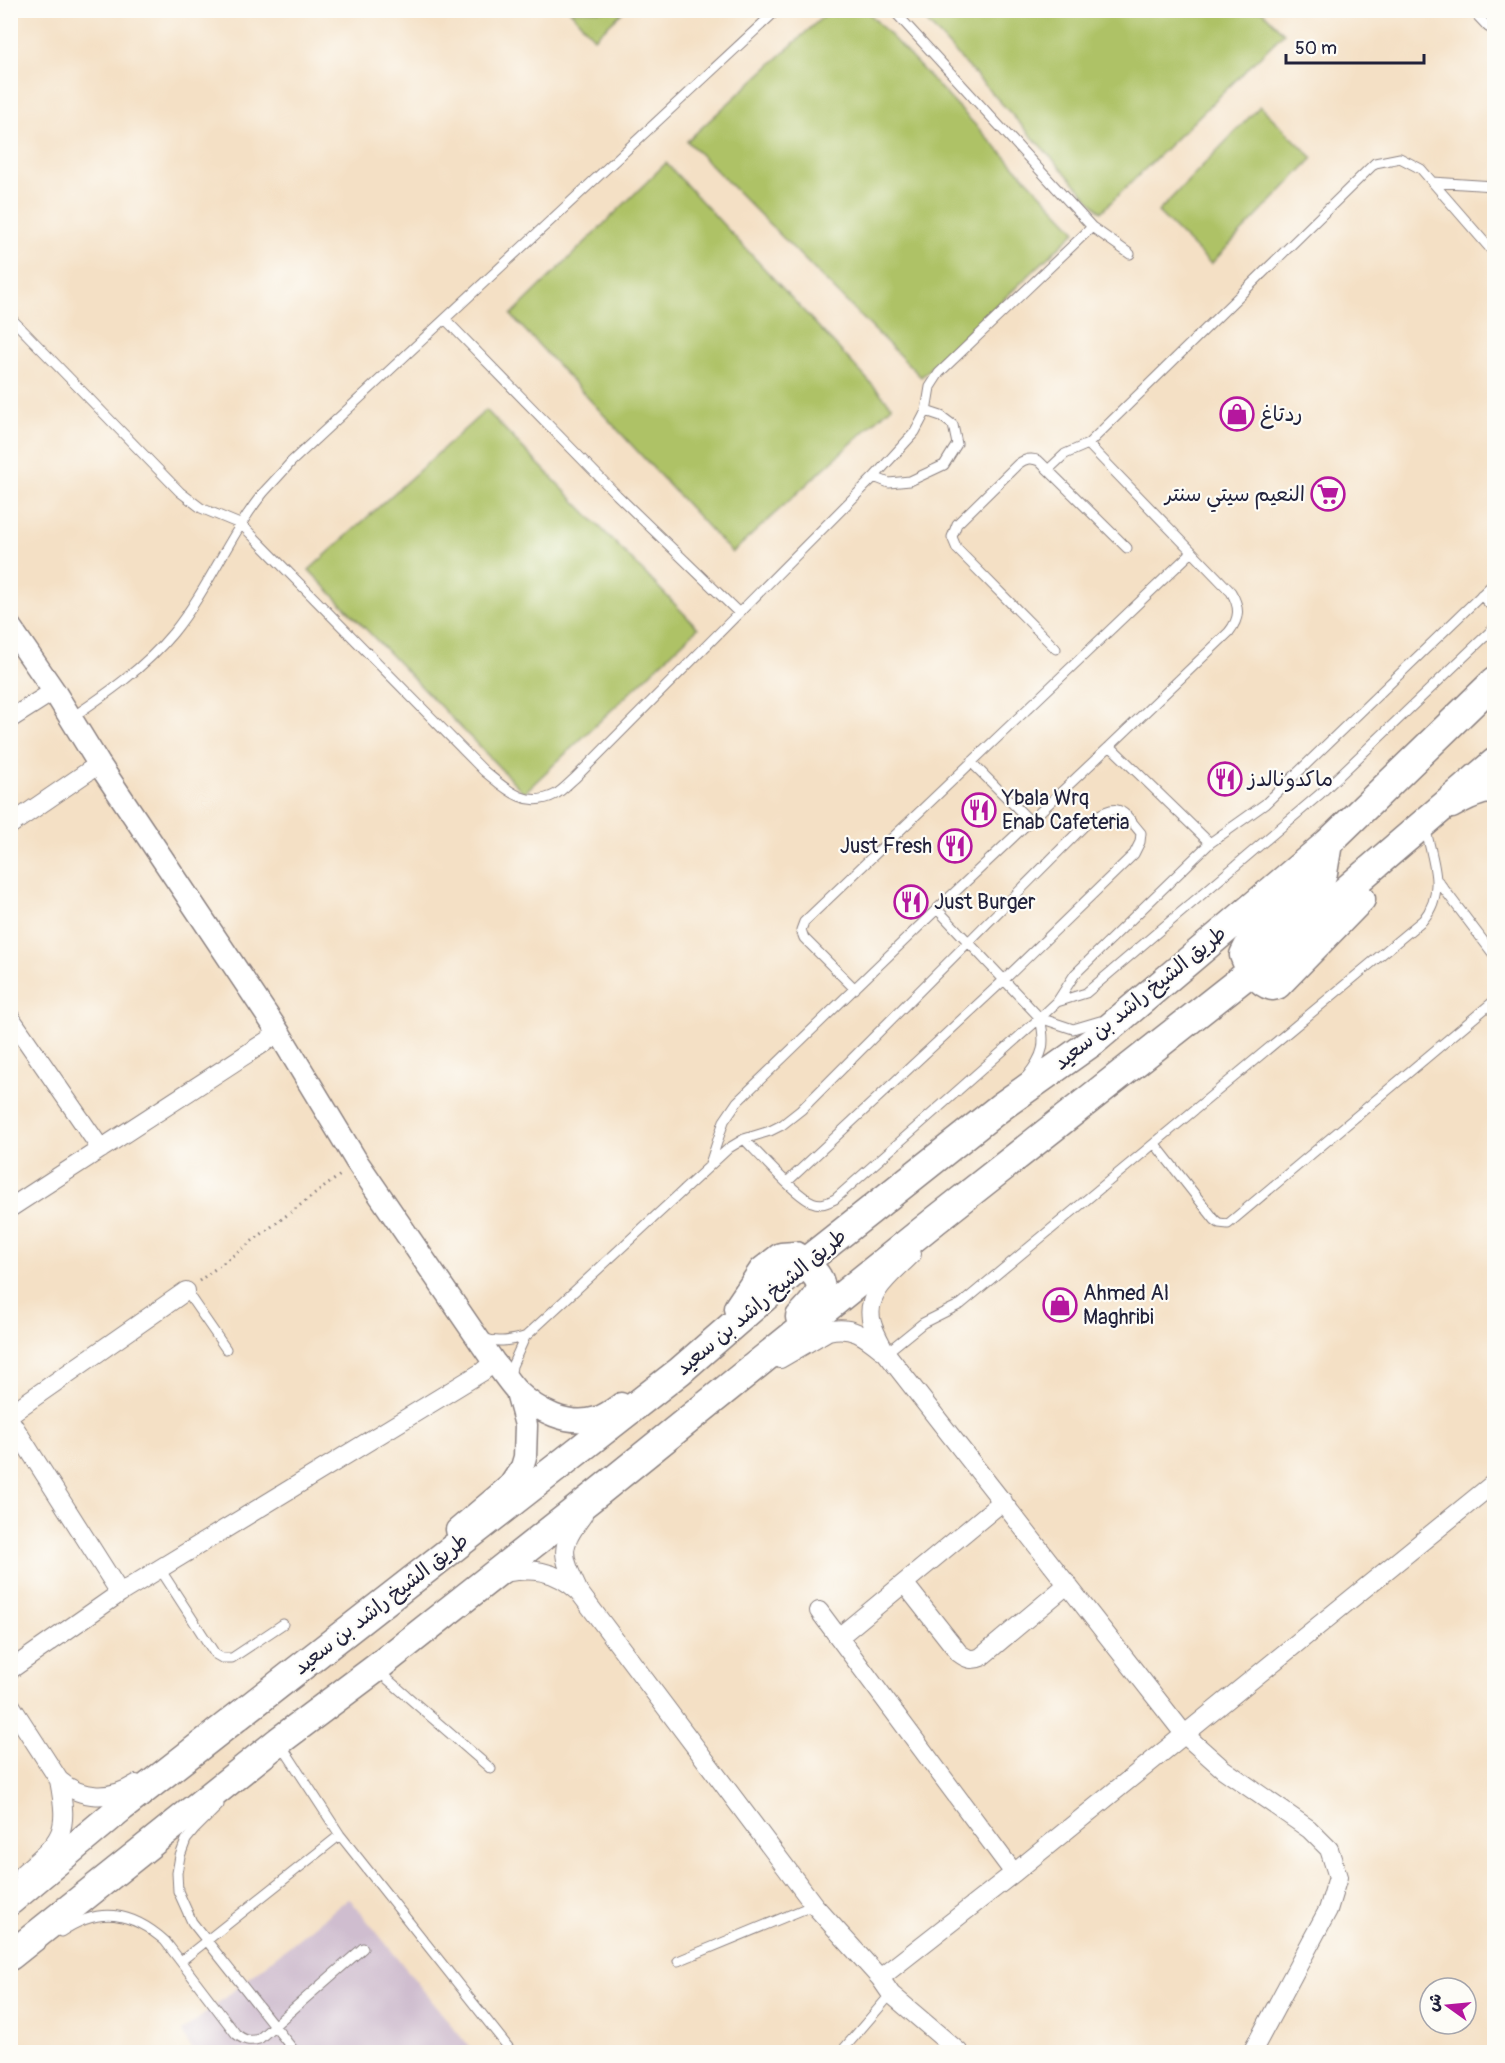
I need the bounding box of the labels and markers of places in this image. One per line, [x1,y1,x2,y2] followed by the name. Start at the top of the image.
[1219,396,1255,432] shop icon: ردتاغ
[1260,401,1303,429] place label: ردتاغ
[1310,476,1346,512] supermarket icon: النعيم سيتي سنتر
[1163,481,1305,513] place label: النعيم سيتي سنتر
[1207,761,1243,797] restaurant icon: ماكدونالدز
[1246,766,1333,793] place label: ماكدونالدز
[1001,785,1130,836] place label: Ybala Wrq Enab Cafeteria
[961,792,997,828] restaurant icon: Ybala Wrq Enab Cafeteria
[937,828,973,864] restaurant icon: Just Fresh
[840,833,932,860] place label: Just Fresh
[893,884,929,920] restaurant icon: Just Burger
[934,889,1036,916] place label: Just Burger
[1083,1280,1169,1331] place label: Ahmed Al Maghribi
[1042,1287,1078,1323] shop icon: Ahmed Al Maghribi

